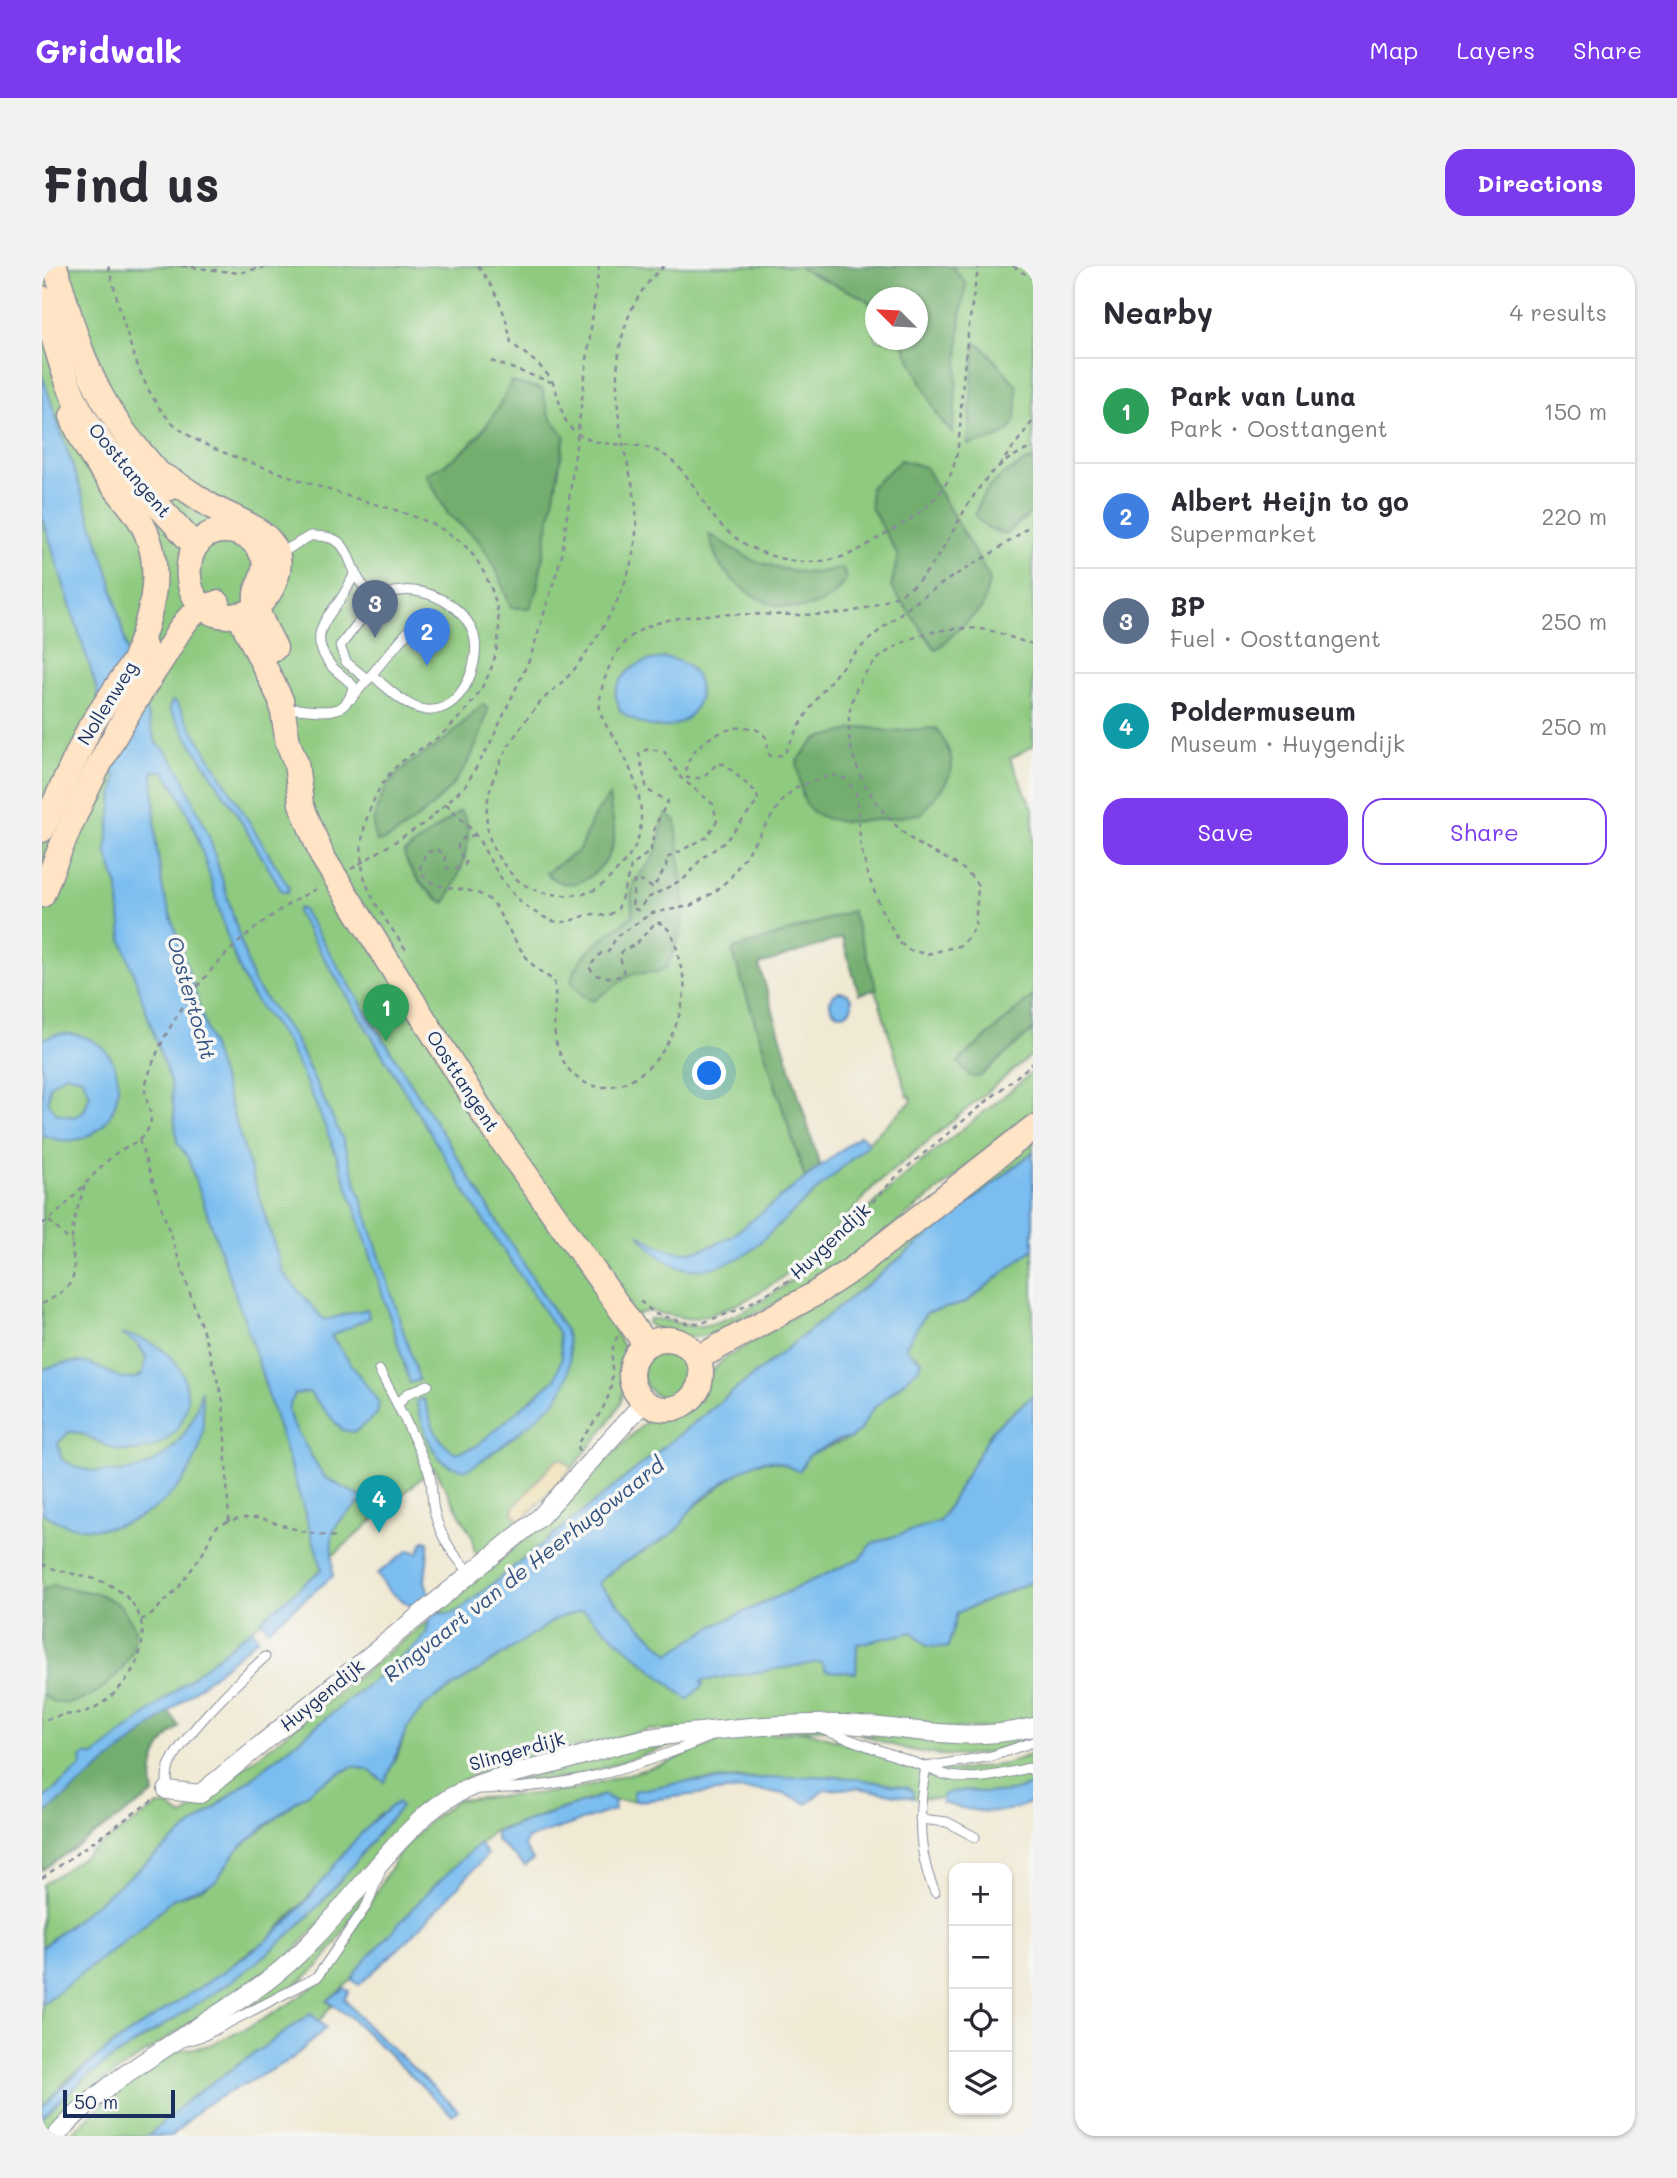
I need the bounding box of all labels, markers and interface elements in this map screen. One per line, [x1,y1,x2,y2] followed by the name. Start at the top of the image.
[35,28,182,71] text: Gridwalk
[1370,34,1418,65] text: Map
[1456,34,1535,65] text: Layers
[1573,34,1642,65] text: Share
[1445,149,1635,216] button: Directions
[42,151,220,214] text: Find us
[865,287,928,350] north arrow
[1103,292,1213,332] text: Nearby
[1510,297,1607,327] text: 4 results
[1170,379,1356,413] text: Park van Luna
[1121,396,1131,426] text: 1
[1543,396,1607,426] text: 150 m
[1170,413,1388,443] text: Park · Oosttangent
[83,417,177,522] street label: Oosttangent
[1170,484,1409,518] text: Albert Heijn to go
[1120,501,1132,531] text: 2
[1541,501,1607,531] text: 220 m
[1170,518,1316,548] text: Supermarket
[352,580,398,638] pin: 3
[1170,589,1205,623] text: BP
[1119,606,1133,636] text: 3
[1541,606,1607,636] text: 250 m
[404,608,450,666] pin: 2
[1170,623,1381,653] text: Fuel · Oosttangent
[71,656,142,749] street label: Nollenweg
[1170,694,1356,728] text: Poldermuseum
[1119,711,1133,741] text: 4
[1541,711,1607,741] text: 250 m
[1170,728,1405,758] text: Museum · Huygendijk
[1103,798,1348,865] button: Save
[1362,798,1607,865] button: Share
[162,933,223,1062] water label: Oostertocht
[363,984,409,1042] pin: 1
[421,1025,506,1136] street label: Oosttangent
[692,1056,726,1090] your location
[784,1197,875,1284] street label: Huygendijk
[377,1450,670,1687] water label: Ringvaart van de Heerhugowaard
[356,1475,402,1533] pin: 4
[274,1653,369,1736] street label: Huygendijk
[466,1725,568,1776] street label: Slingerdijk
[949,1863,1012,2115] map controls
[949,1863,1012,1926] button: +
[949,1926,1012,1989] button: −
[949,1989,1012,2052] button: locate
[949,2052,1012,2115] button: layers
[63,2087,175,2119] scale bar
[74,2089,118,2114] text: 50 m

